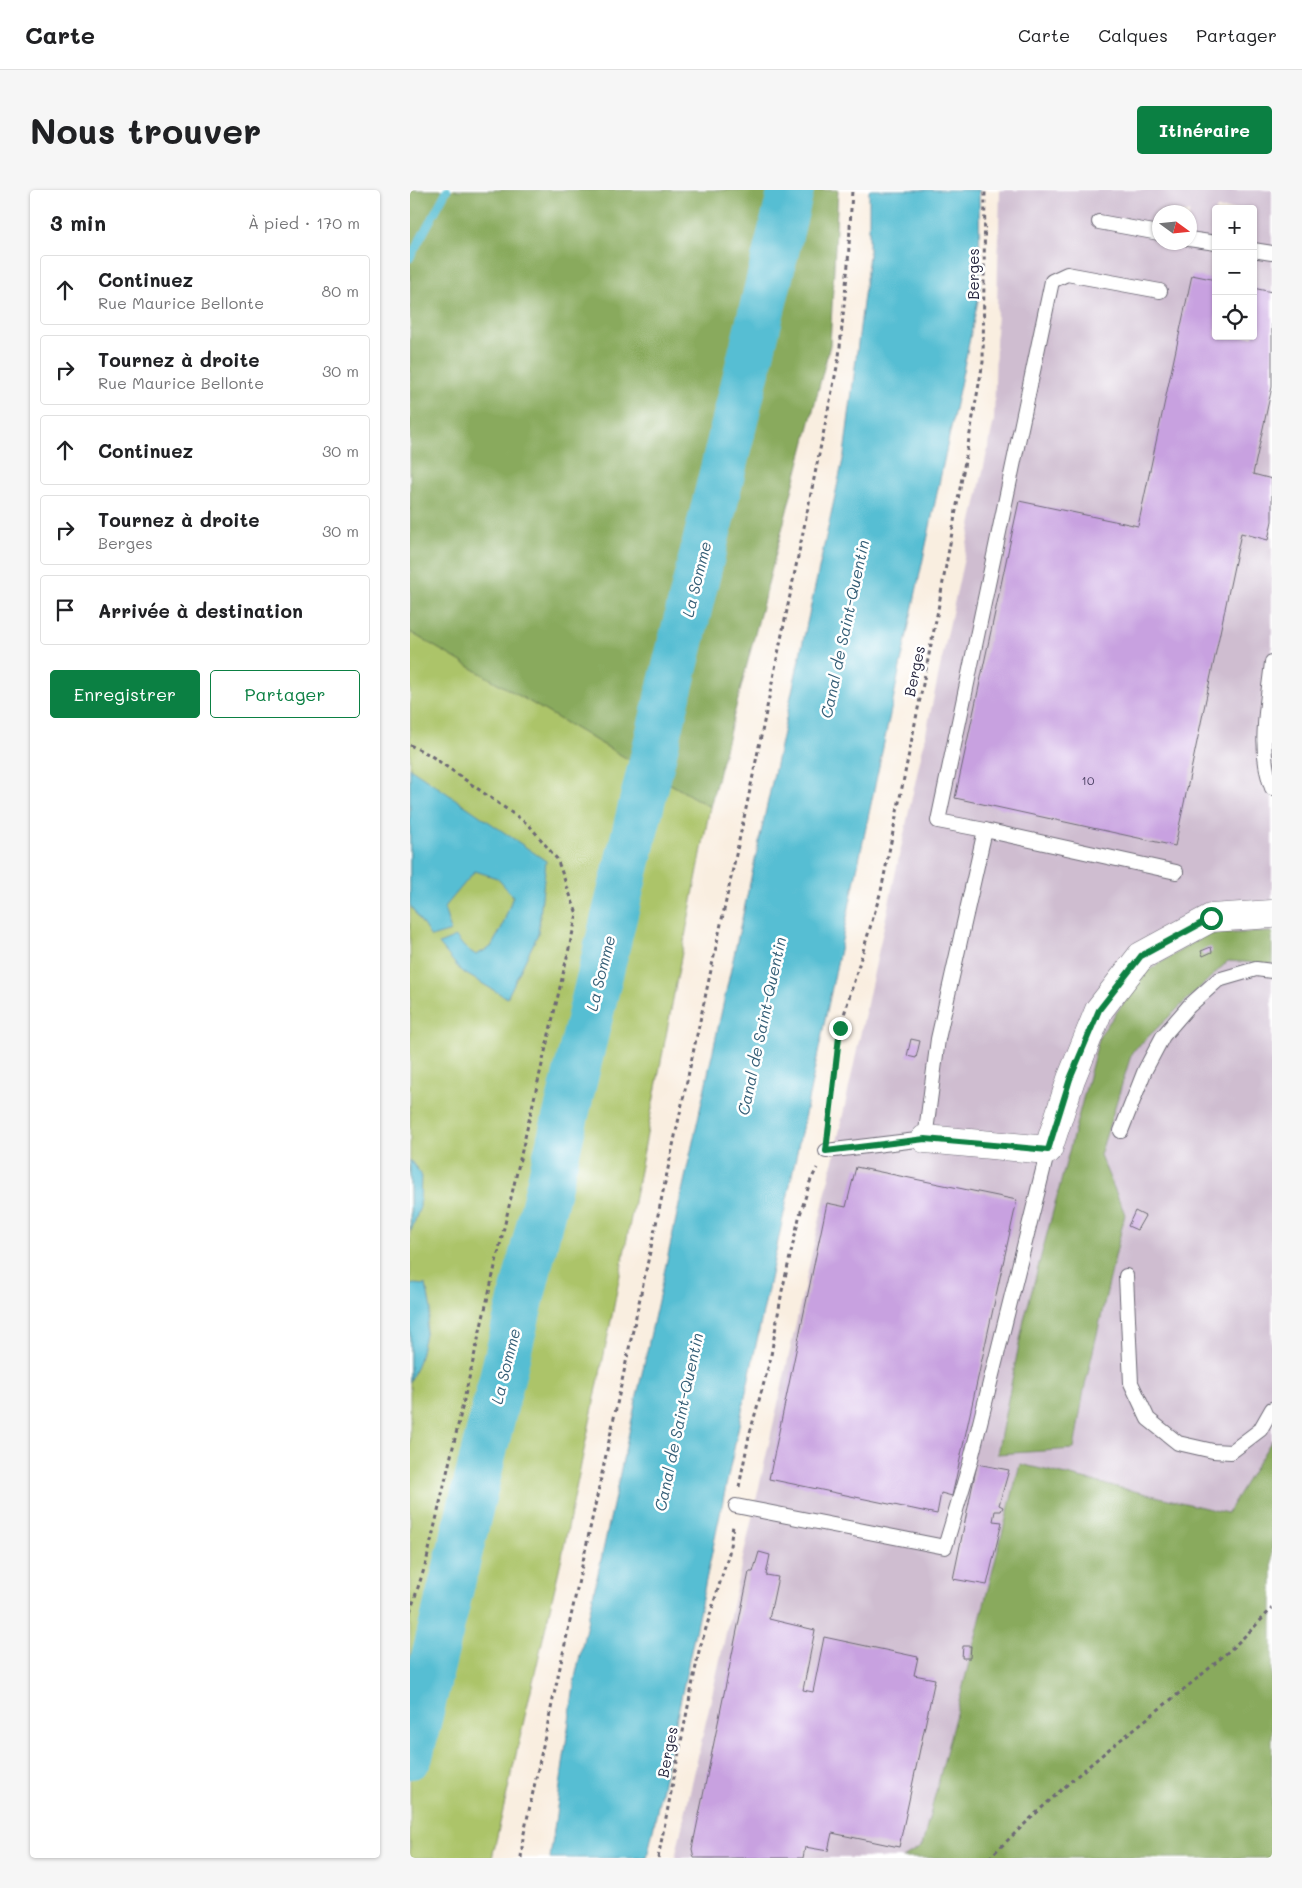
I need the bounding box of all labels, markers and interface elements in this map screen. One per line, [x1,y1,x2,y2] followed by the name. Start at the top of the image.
[25,19,95,50] text: Carte
[1018,23,1070,47] text: Carte
[1098,23,1168,47] text: Calques
[1196,23,1277,47] text: Partager
[1137,106,1272,154] button: Itinéraire
[30,107,261,153] text: Nous trouver
[1152,205,1197,250] north arrow
[1212,205,1257,340] map controls
[1212,205,1257,250] button: +
[50,209,106,236] text: 3 min
[248,212,360,233] text: À pied · 170 m
[963,248,983,300] street label: Berges
[1212,250,1257,295] button: −
[98,267,193,292] text: Continuez
[51,276,79,304] icon: ahead
[322,280,359,301] text: 80 m
[98,292,264,313] text: Rue Maurice Bellonte
[1212,295,1257,340] button: locate
[98,347,260,372] text: Tournez à droite
[51,356,79,384] icon: right
[322,360,359,381] text: 30 m
[98,372,264,393] text: Rue Maurice Bellonte
[51,436,79,464] icon: ahead
[98,438,193,463] text: Continuez
[322,440,359,461] text: 30 m
[98,507,260,532] text: Tournez à droite
[51,516,79,544] icon: right
[322,520,359,541] text: 30 m
[98,532,153,553] text: Berges
[815,538,873,720] water label: Canal de Saint-Quentin
[676,539,716,619] water label: La Somme
[51,596,79,624] icon: arrive
[98,598,303,623] text: Arrivée à destination
[899,644,929,698] street label: Berges
[50,670,200,718] button: Enregistrer
[210,670,360,718] button: Partager
[1082,772,1095,788] house number: 10
[1200,907,1223,930] route start
[580,933,620,1013] water label: La Somme
[732,935,790,1117] water label: Canal de Saint-Quentin
[829,1017,852,1040] route end
[485,1326,525,1406] water label: La Somme
[649,1331,707,1513] water label: Canal de Saint-Quentin
[652,1725,682,1779] street label: Berges

